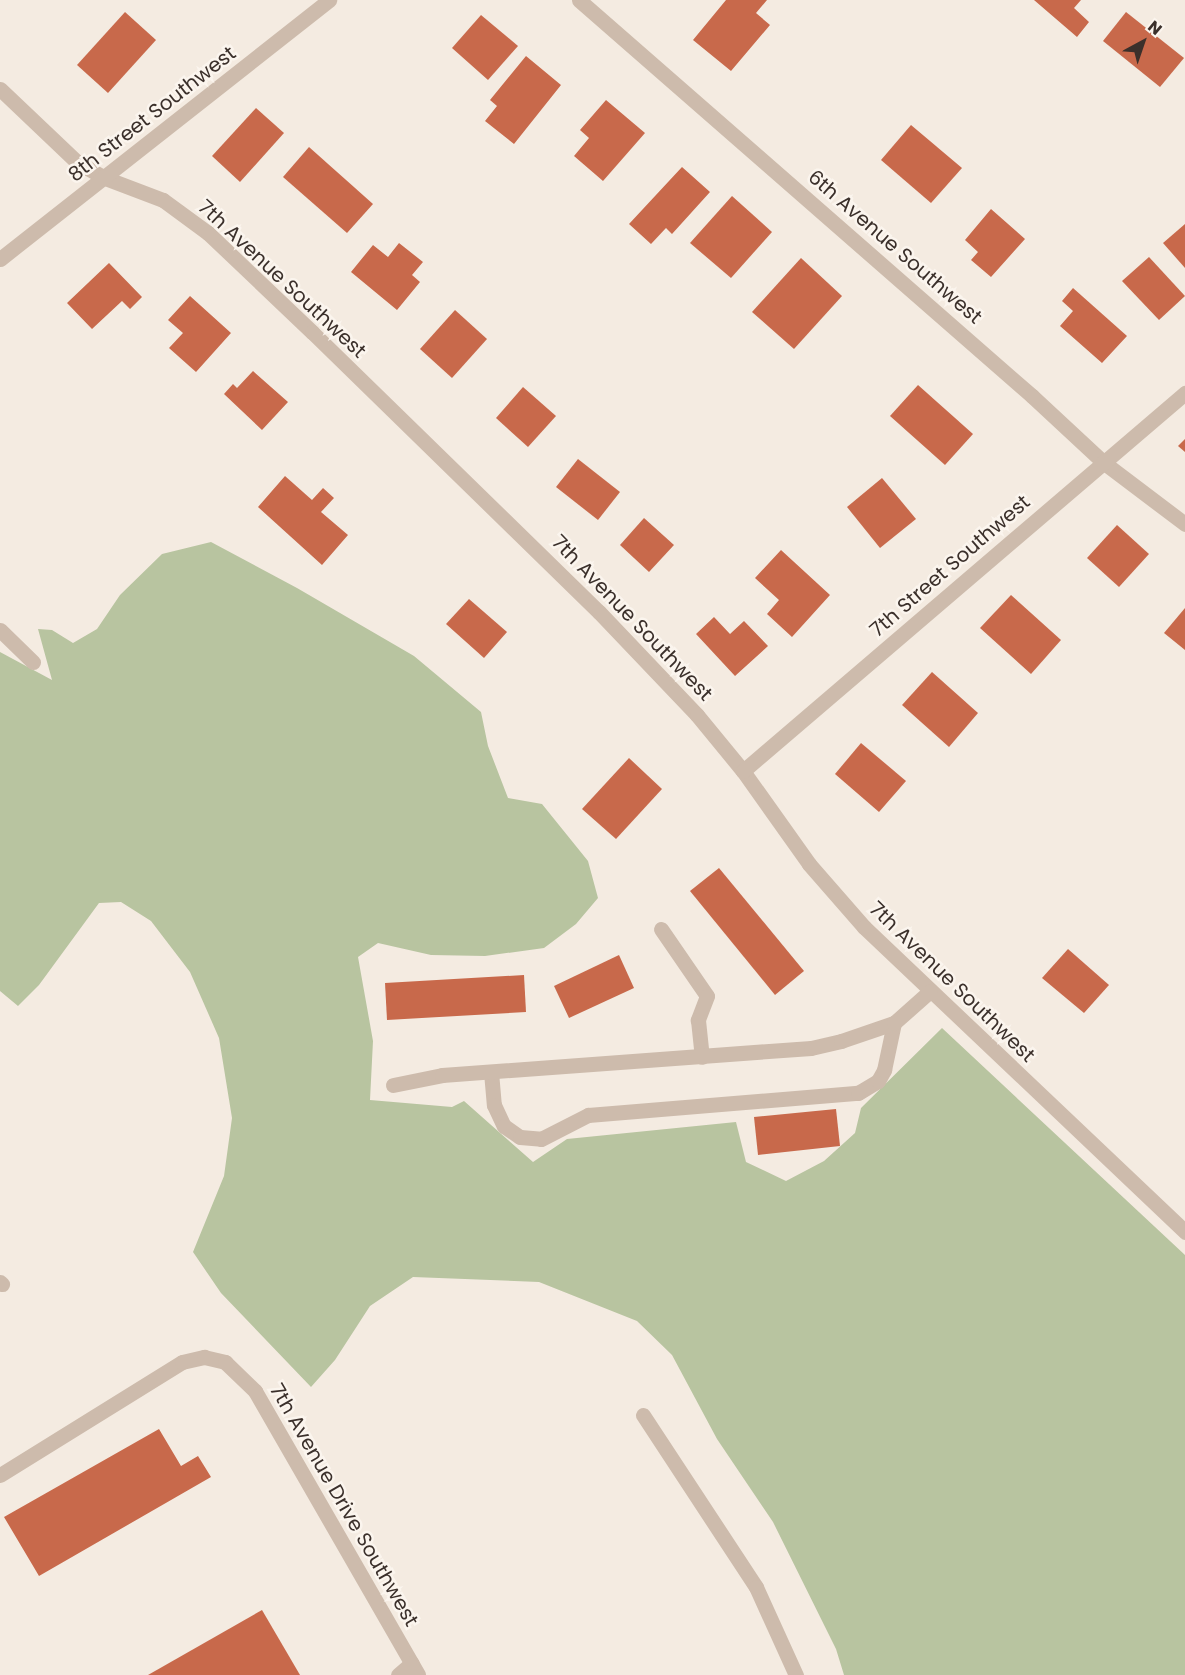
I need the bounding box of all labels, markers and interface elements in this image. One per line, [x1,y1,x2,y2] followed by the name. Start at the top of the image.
[1113,12,1173,72] north arrow
[1143,15,1167,41] text: N
[63,41,241,187] street label: 8th Street Southwest
[803,165,987,329] street label: 6th Avenue Southwest
[193,195,371,363] street label: 7th Avenue Southwest
[865,490,1035,642] street label: 7th Street Southwest
[547,530,717,706] street label: 7th Avenue Southwest
[864,897,1040,1067] street label: 7th Avenue Southwest
[265,1379,423,1631] street label: 7th Avenue Drive Southwest

